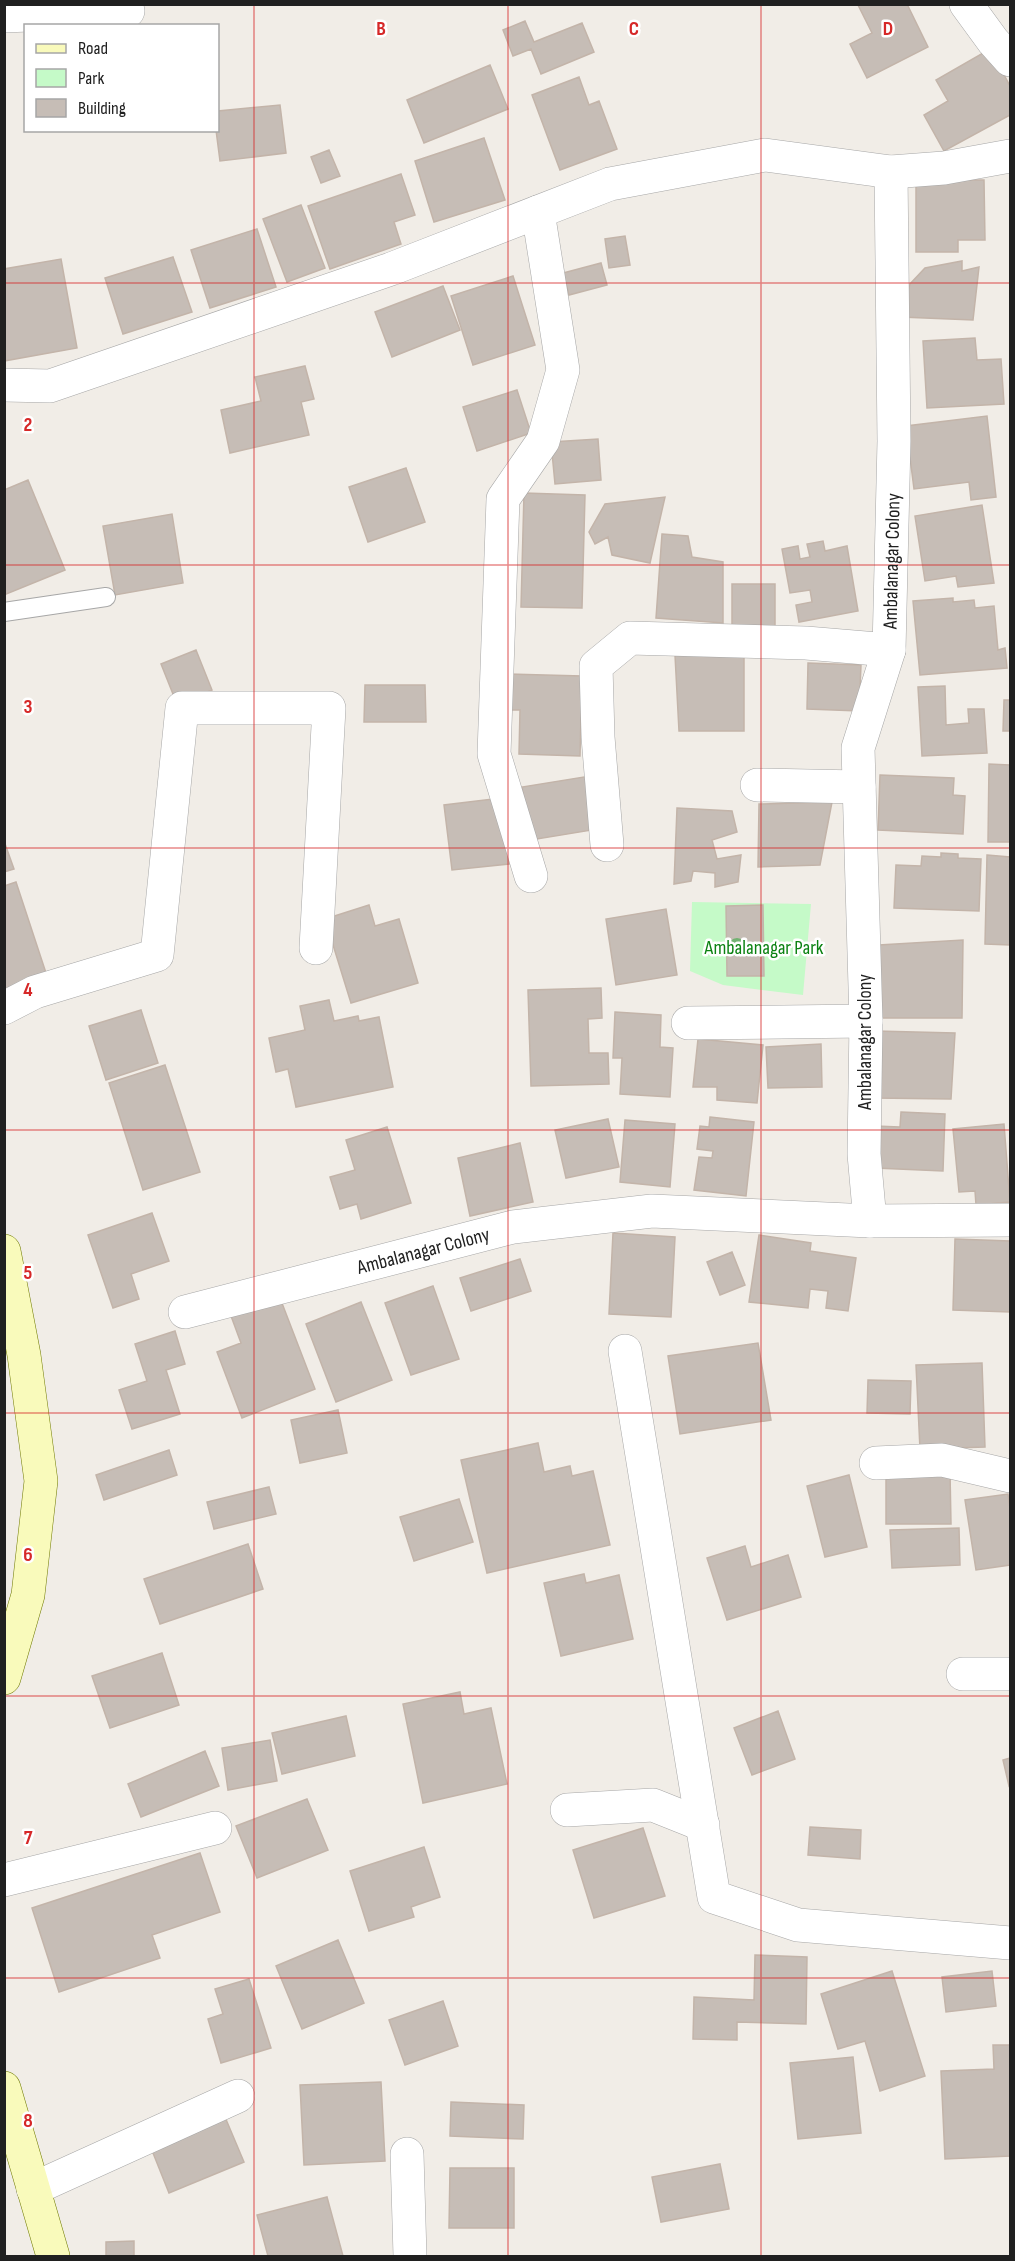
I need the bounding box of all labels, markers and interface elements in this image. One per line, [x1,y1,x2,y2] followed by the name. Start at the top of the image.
[376,17,386,41] text: B
[629,17,639,41] text: C
[883,17,893,41] text: D
[24,24,219,132] legend
[78,38,108,59] text: Road
[78,68,104,89] text: Park
[78,98,126,119] text: Building
[24,413,32,437] text: 2
[878,493,906,630] street label: Ambalanagar Colony
[24,695,33,719] text: 3
[703,936,824,960] park label: Ambalanagar Park
[853,974,877,1111] street label: Ambalanagar Colony
[23,978,33,1002] text: 4
[354,1223,492,1280] street label: Ambalanagar Colony
[24,1261,33,1285] text: 5
[23,1543,33,1567] text: 6
[24,1826,33,1850] text: 7
[23,2109,33,2133] text: 8

